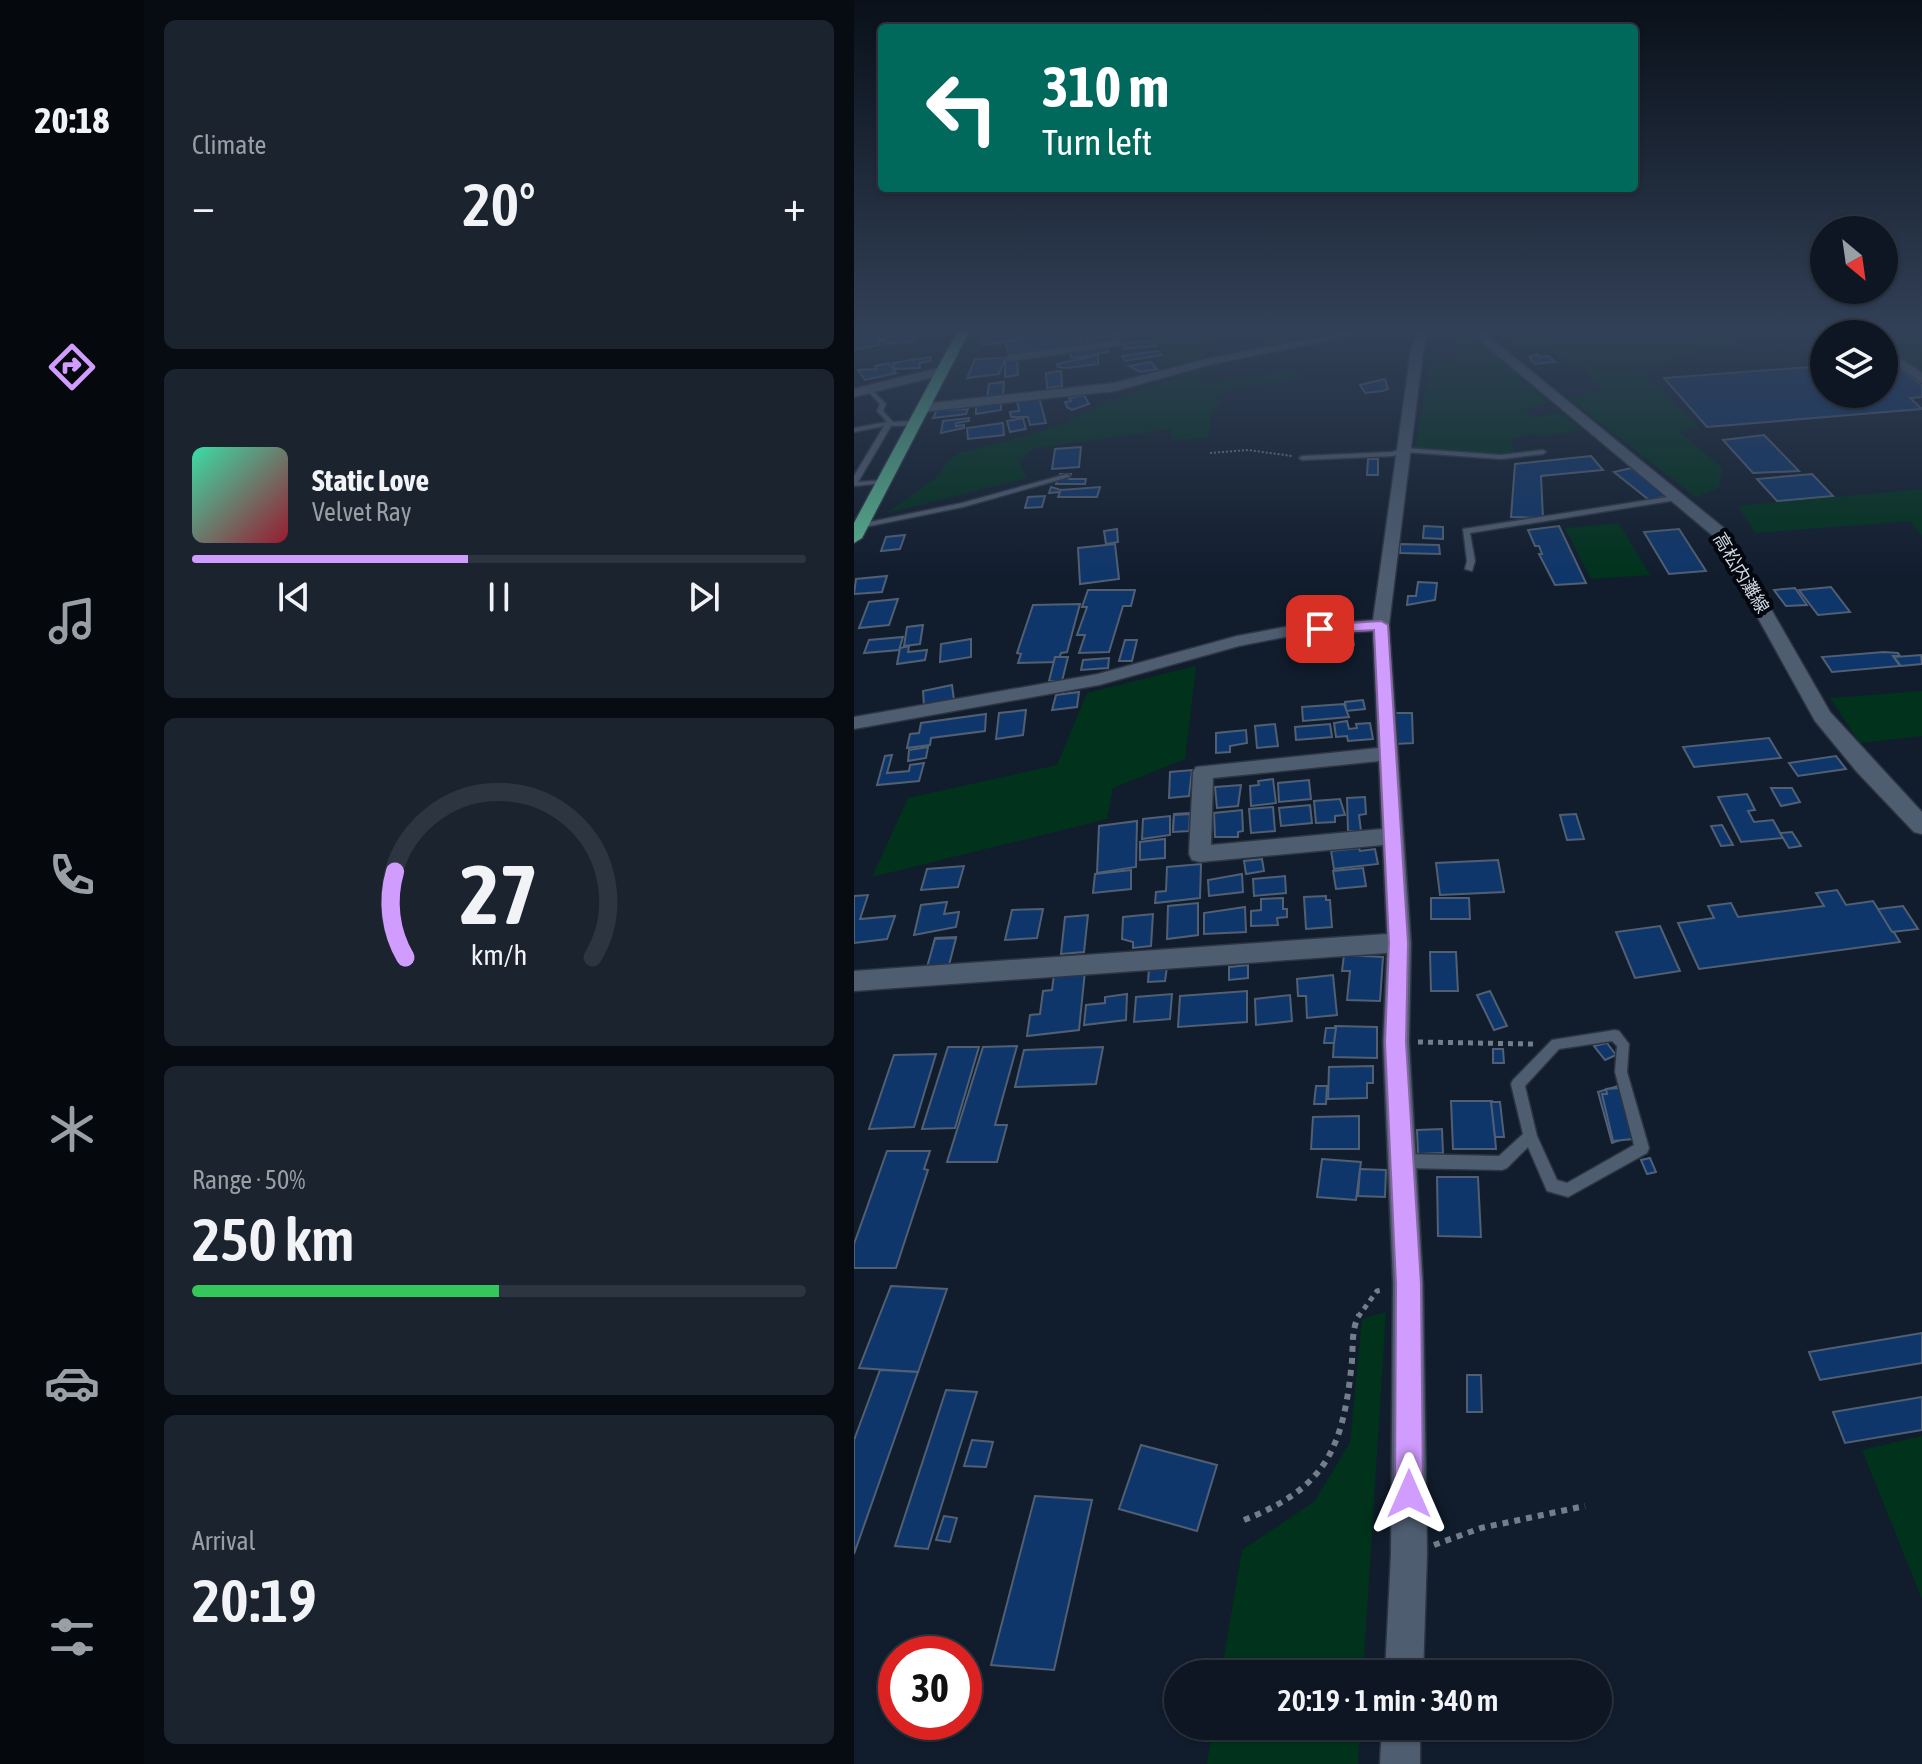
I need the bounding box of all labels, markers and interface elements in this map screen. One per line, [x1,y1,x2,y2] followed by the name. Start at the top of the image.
[1042,55,1169,119] text: 310 m
[910,56,1014,160] icon: left
[35,99,109,141] text: 20:18
[1042,121,1152,163] text: Turn left
[192,130,266,160] text: Climate
[463,170,535,239] text: 20°
[192,180,215,230] text: −
[783,180,806,230] text: +
[1810,216,1898,304] north arrow
[1810,216,1898,408] map controls
[1810,320,1898,408] button: layers
[44,339,100,395] icon: directions
[312,463,429,497] text: Static Love
[312,497,412,527] text: Velvet Ray
[1709,529,1774,617] street label: 高松内灘線
[272,575,316,619] icon: previous
[477,575,521,619] icon: pause
[682,575,726,619] icon: next
[44,593,100,649] icon: music
[1286,595,1354,663] pin
[1298,607,1342,651] icon: arrive
[460,846,538,942] text: 27
[44,847,100,903] icon: phone
[471,938,527,971] text: km/h
[44,1101,100,1157] icon: climate
[192,1165,305,1195] text: Range · 50%
[192,1205,354,1274] text: 250 km
[44,1355,100,1411] icon: car
[1367,1452,1451,1536] position arrow
[192,1526,256,1556] text: Arrival
[192,1566,317,1635] text: 20:19
[44,1609,100,1665] icon: filters
[878,1636,982,1740] speed limit sign: 30
[1278,1683,1498,1717] text: 20:19 · 1 min · 340 m

